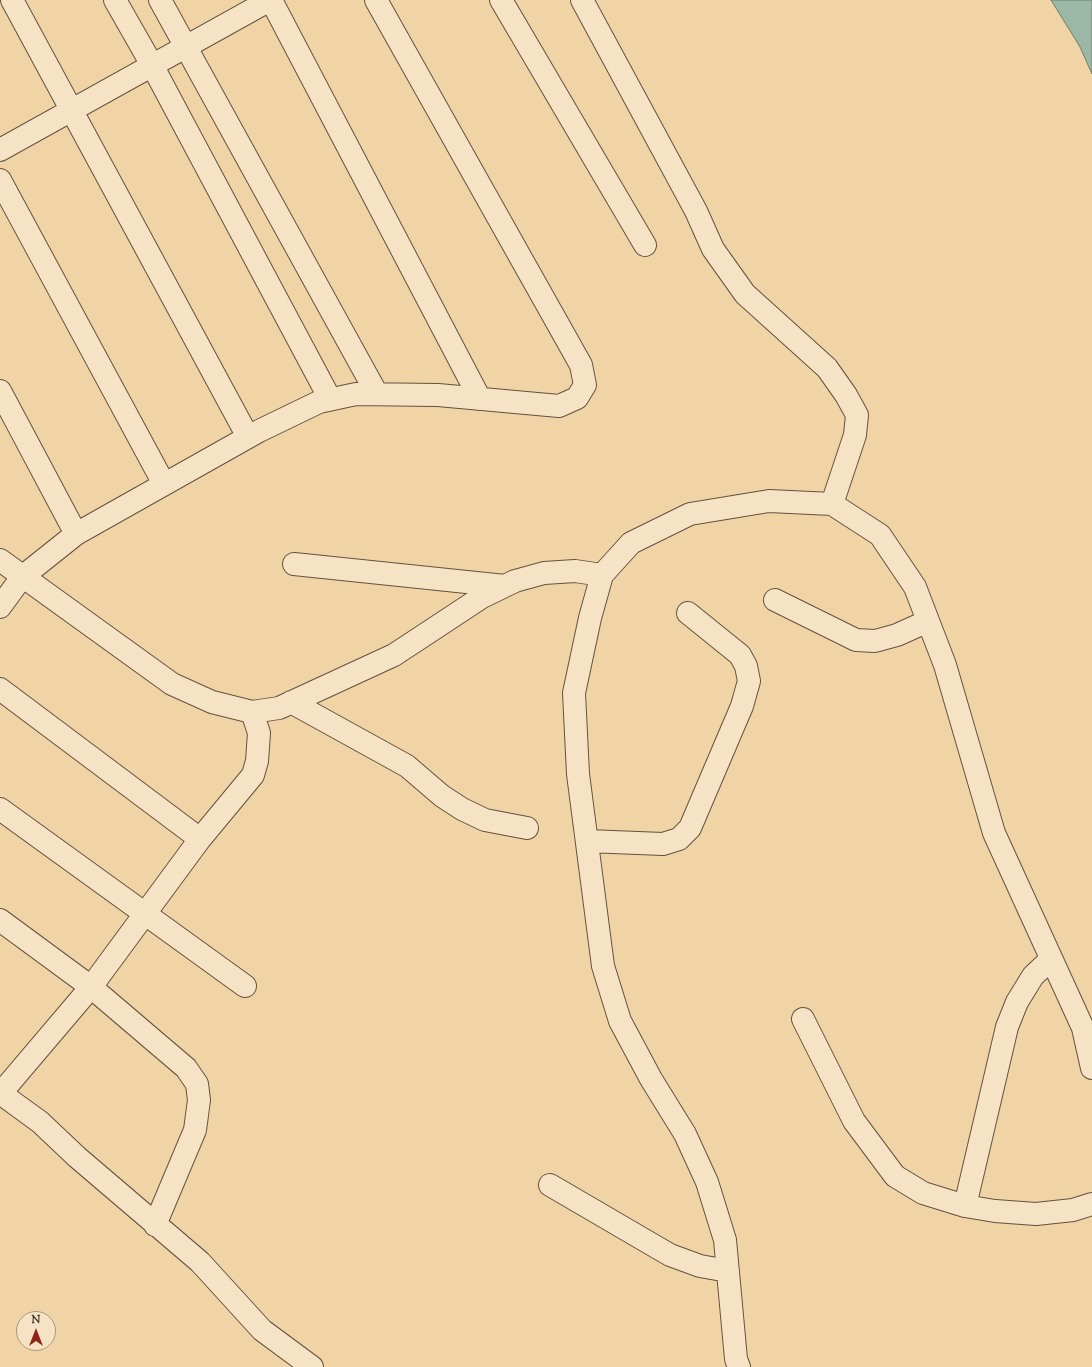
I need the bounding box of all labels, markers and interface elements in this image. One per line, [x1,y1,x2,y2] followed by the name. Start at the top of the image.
[16,1311,56,1351] north arrow
[32,1312,40,1328] text: N

